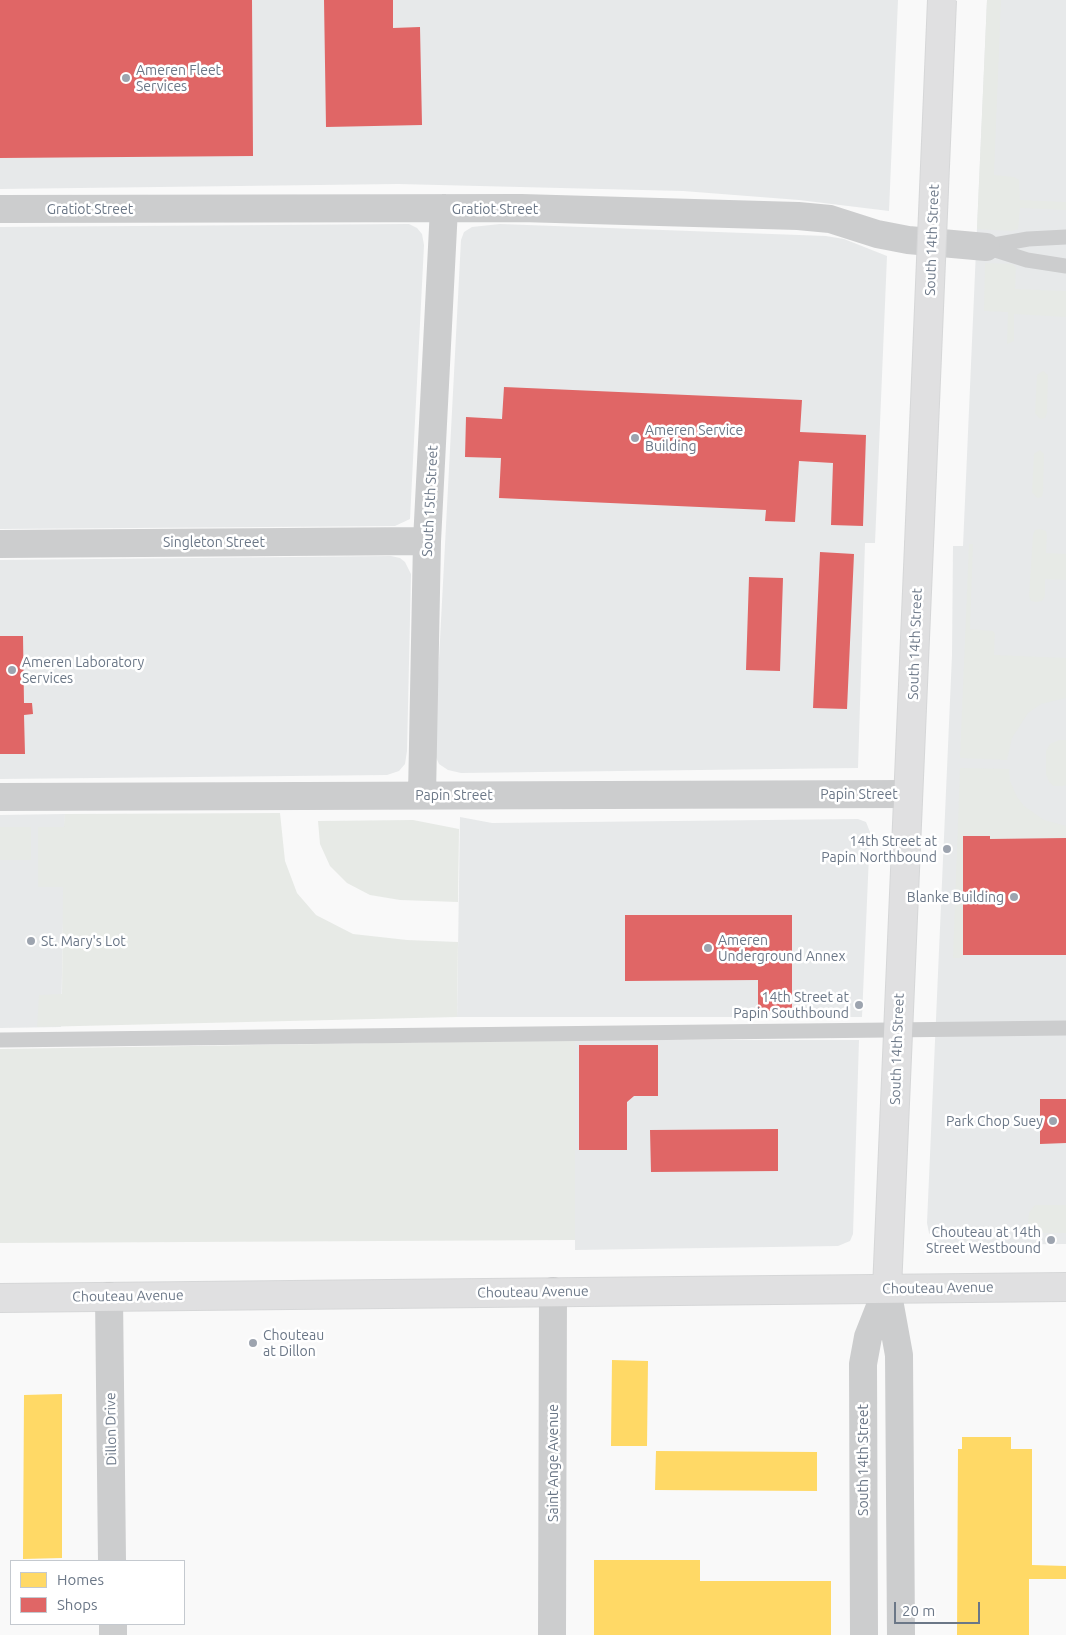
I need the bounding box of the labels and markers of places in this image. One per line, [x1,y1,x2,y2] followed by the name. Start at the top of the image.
[136,62,221,94] place label: Ameren Fleet Services
[120,72,132,84] marker: Ameren Fleet Services
[645,422,743,454] place label: Ameren Service Building
[629,432,641,444] marker: Ameren Service Building
[22,654,144,686] place label: Ameren Laboratory Services
[6,664,18,676] marker: Ameren Laboratory Services
[821,833,937,866] place label: 14th Street at Papin Northbound
[941,843,953,855] marker: 14th Street at Papin Northbound
[907,889,1004,905] place label: Blanke Building
[1008,891,1020,903] marker: Blanke Building
[718,932,846,964] place label: Ameren Underground Annex
[41,933,126,949] place label: St. Mary's Lot
[25,935,37,947] marker: St. Mary's Lot
[702,942,714,954] marker: Ameren Underground Annex
[733,989,849,1022] place label: 14th Street at Papin Southbound
[853,999,865,1011] marker: 14th Street at Papin Southbound
[946,1113,1043,1129] place label: Park Chop Suey
[1047,1115,1059,1127] marker: Park Chop Suey
[926,1224,1041,1256] place label: Chouteau at 14th Street Westbound
[1045,1234,1057,1246] marker: Chouteau at 14th Street Westbound
[263,1327,324,1360] place label: Chouteau at Dillon
[247,1337,259,1349] marker: Chouteau at Dillon

